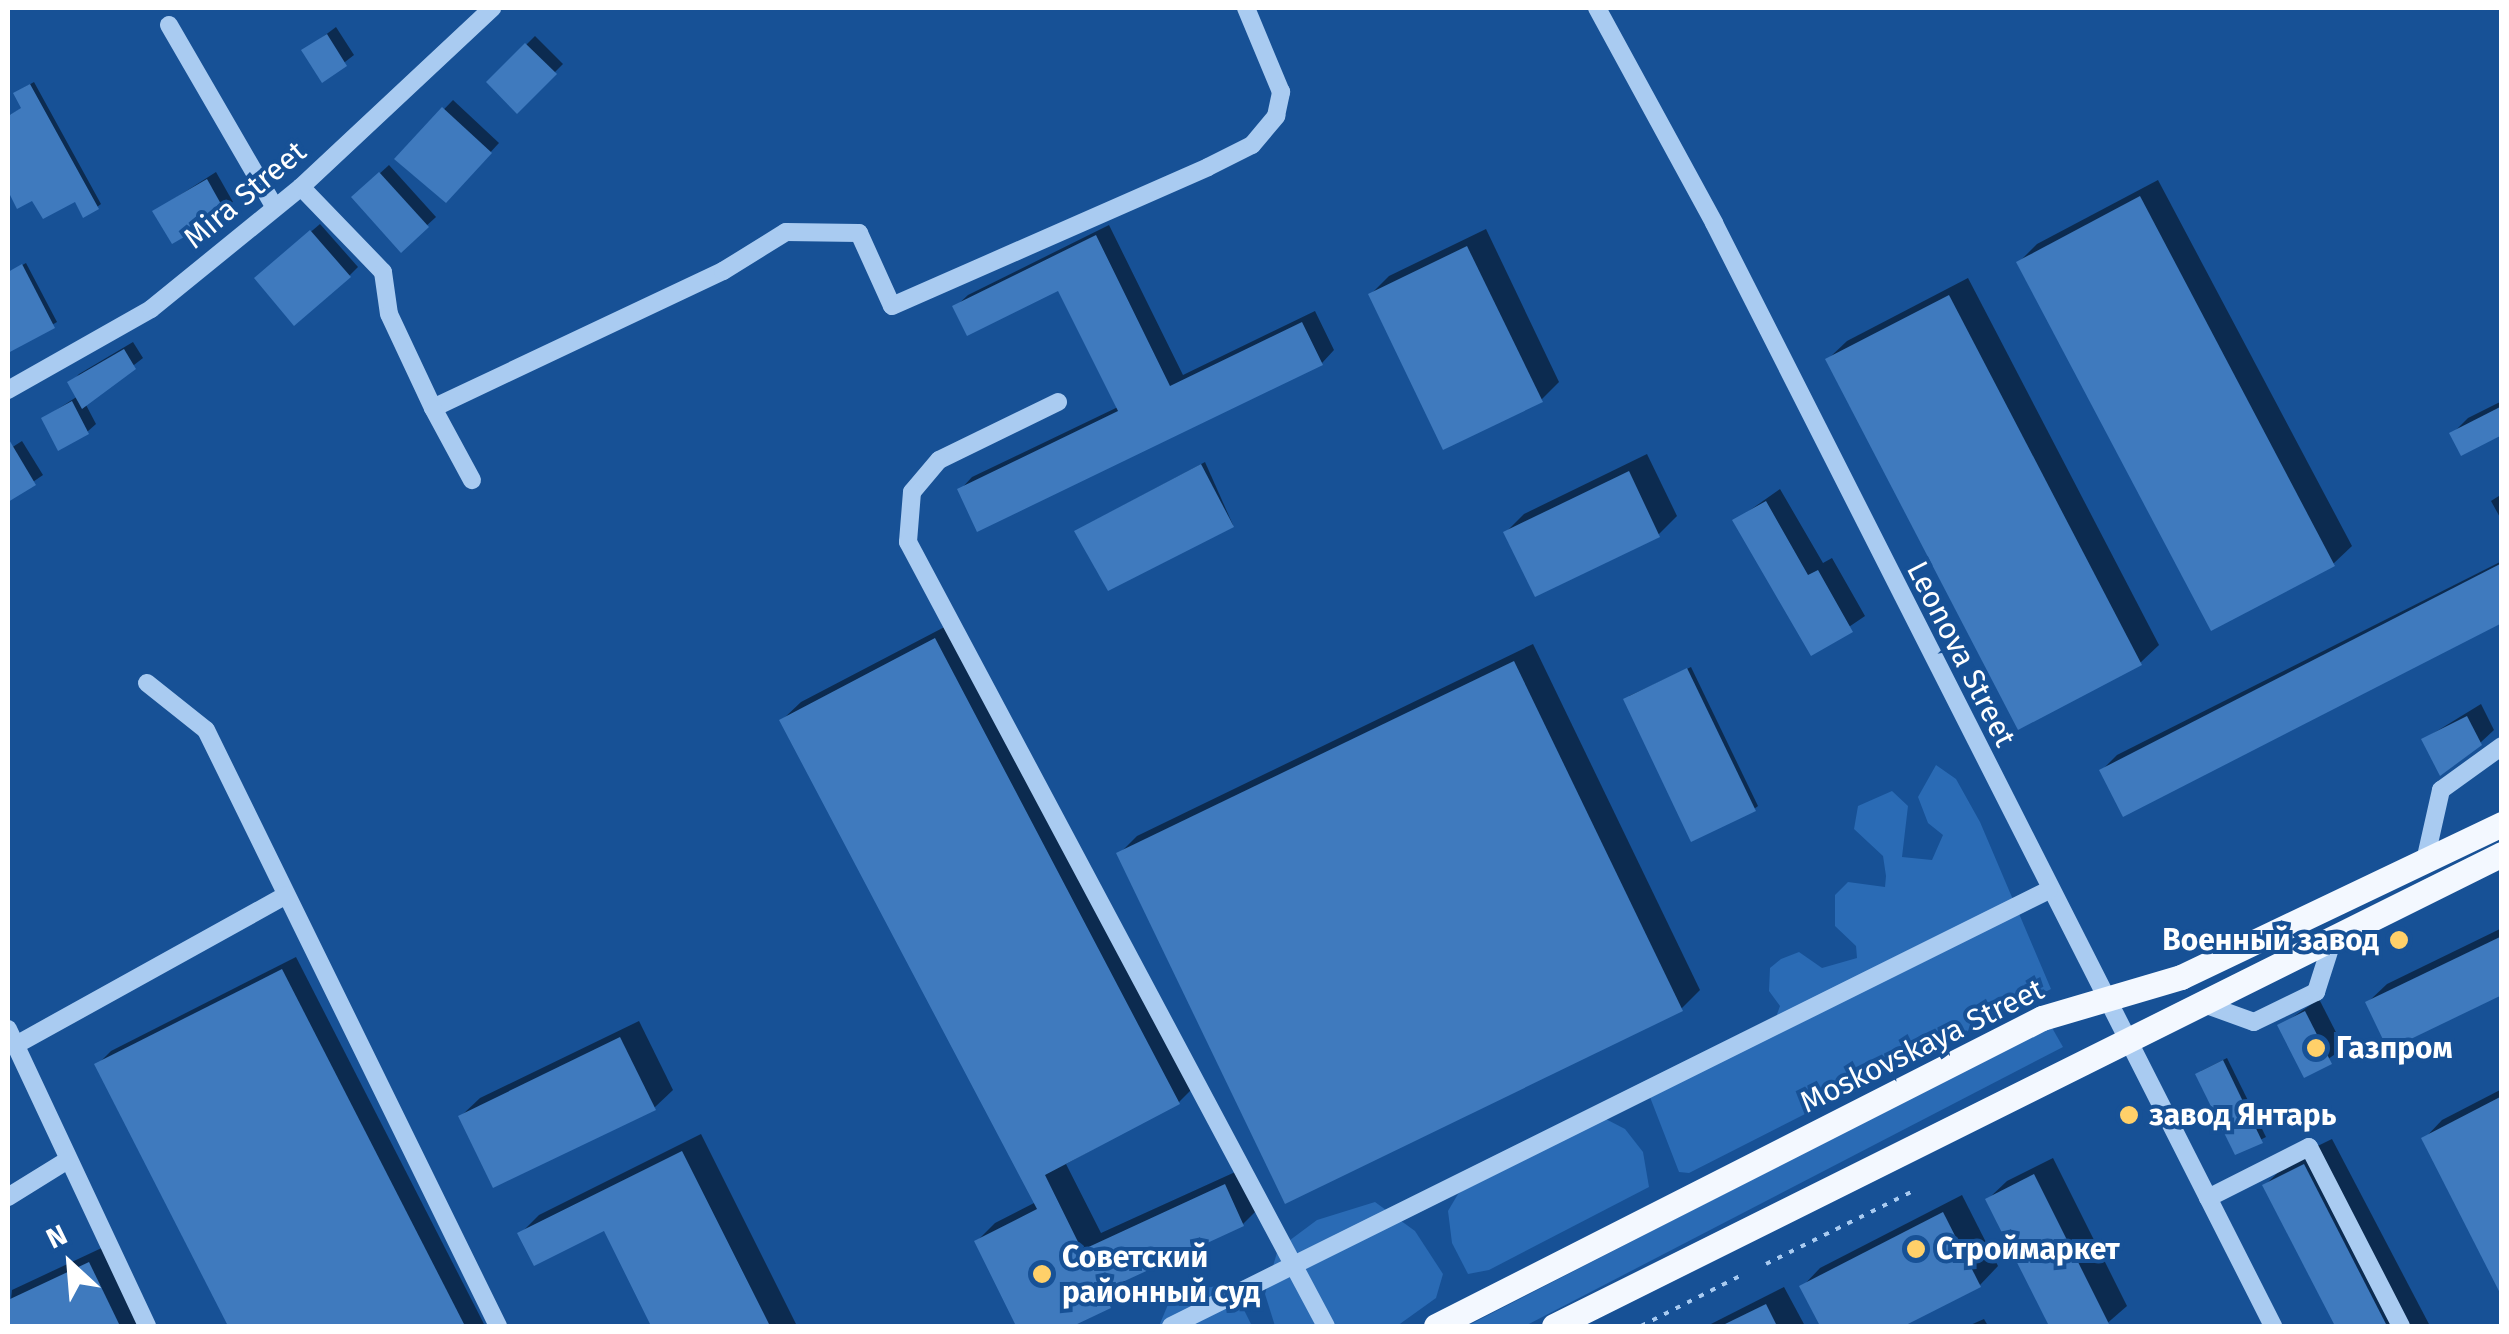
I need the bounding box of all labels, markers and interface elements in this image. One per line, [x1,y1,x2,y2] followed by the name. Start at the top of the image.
[177,134,313,256] street label: Mira Street
[1899,555,2023,753] street label: Leonova Street
[2162,922,2379,958] place label: Военный завод
[2388,929,2410,951] marker: Военный завод
[1794,971,2050,1121] street label: Moskovskaya Street
[2336,1030,2453,1066] place label: Газпром
[2305,1037,2327,1059] marker: Газпром
[2149,1097,2336,1133] place label: завод Янтарь
[2118,1104,2140,1126] marker: завод Янтарь
[20,1214,120,1314] north arrow
[41,1218,72,1255] text: N
[1936,1231,2120,1267] place label: Строймаркет
[1905,1238,1927,1260] marker: Строймаркет
[1062,1239,1260,1310] place label: Советский районный суд
[1031,1263,1053,1285] marker: Советский районный суд

